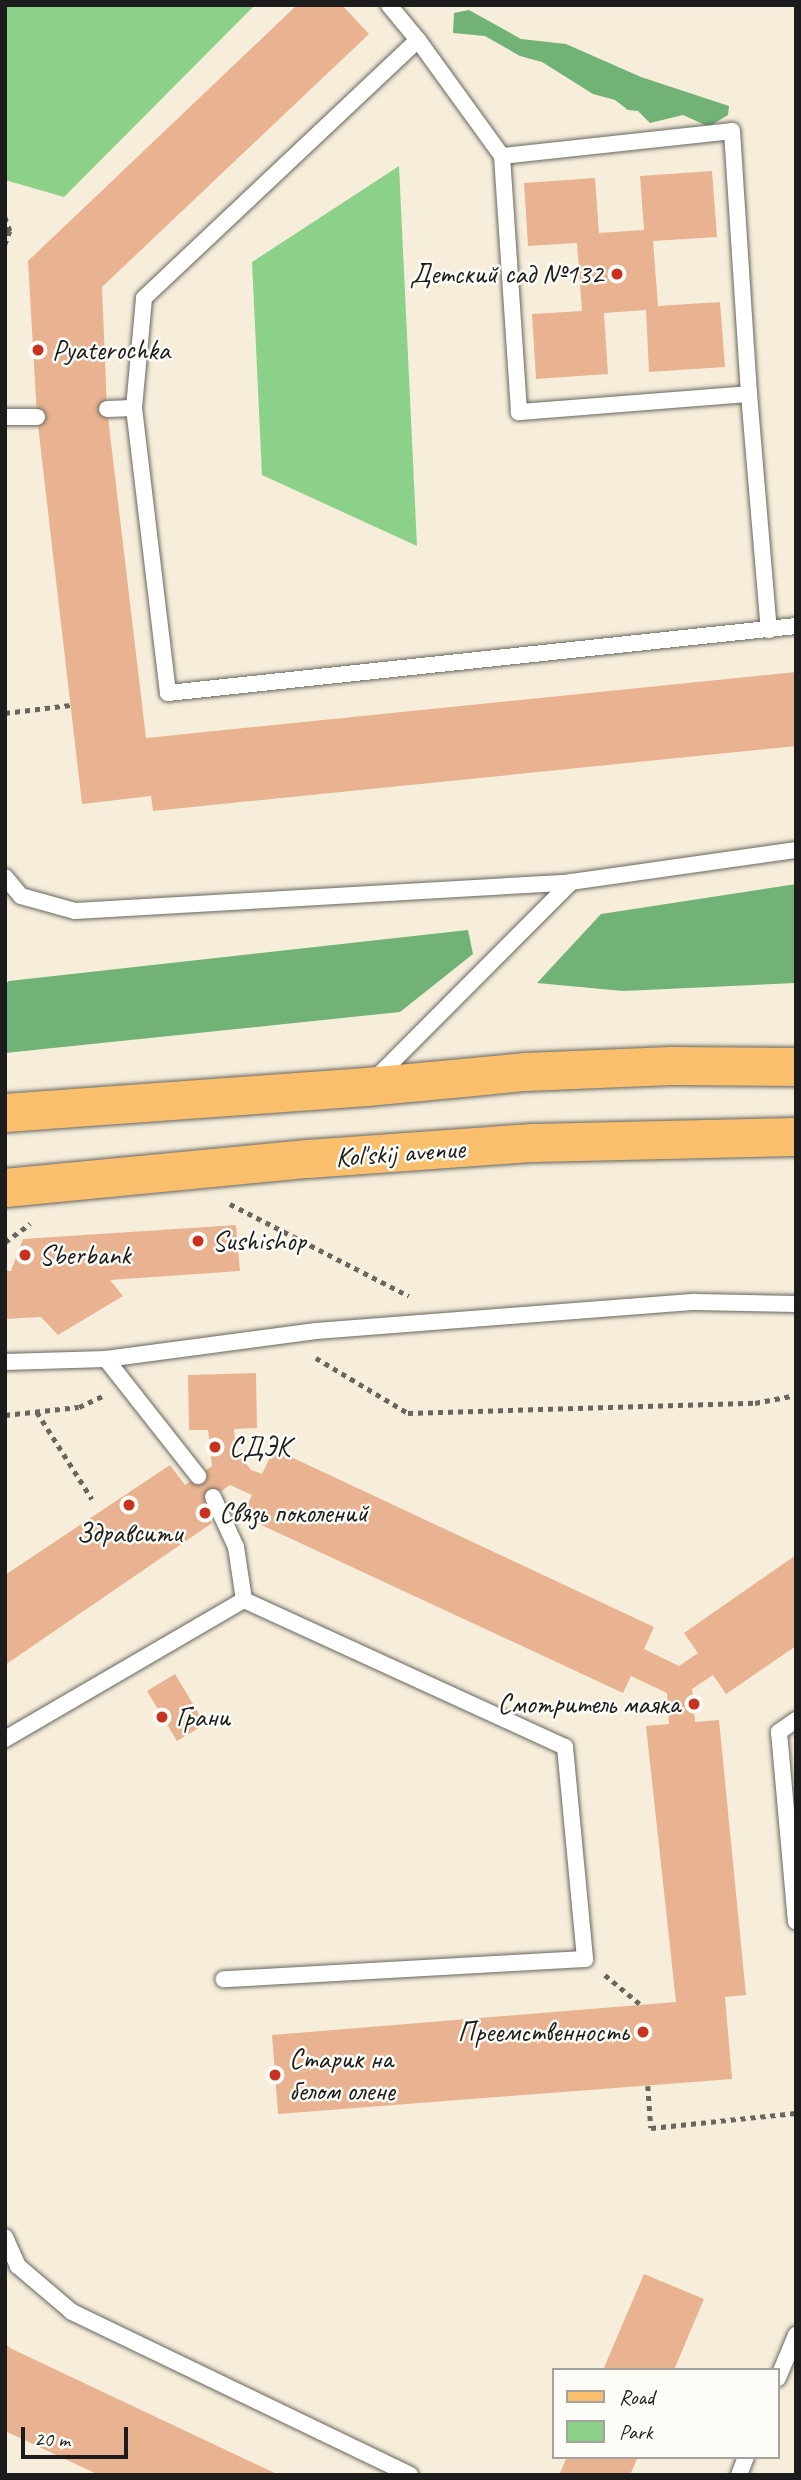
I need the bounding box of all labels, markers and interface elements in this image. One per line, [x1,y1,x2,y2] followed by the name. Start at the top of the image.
[410,257,603,291] place label: Детский сад №132
[609,266,625,282] marker: Детский сад №132
[52,333,170,367] place label: Pyaterochka
[30,342,46,358] marker: Pyaterochka
[334,1132,466,1174] street label: Kol'skij avenue
[212,1224,306,1258] place label: Sushishop
[190,1233,206,1249] marker: Sushishop
[39,1238,130,1272] place label: Sberbank
[17,1247,33,1263] marker: Sberbank
[229,1430,290,1464] place label: СДЭК
[207,1439,223,1455] marker: СДЭК
[219,1496,366,1530] place label: Связь поколений
[121,1497,137,1513] marker: Здравсити
[197,1505,213,1521] marker: Связь поколений
[76,1516,182,1550] place label: Здравсити
[498,1687,680,1721] place label: Смотритель маяка
[686,1696,702,1712] marker: Смотритель маяка
[176,1700,230,1734] place label: Грани
[154,1709,170,1725] marker: Грани
[458,2015,629,2049] place label: Преемственность
[635,2024,651,2040] marker: Преемственность
[289,2042,395,2108] place label: Старик на белом олене
[267,2067,283,2083] marker: Старик на белом олене
[552,2368,780,2459] legend
[619,2384,654,2410] text: Road
[24,2414,131,2458] scale bar
[619,2419,652,2445] text: Park
[34,2426,70,2452] text: 20 m

